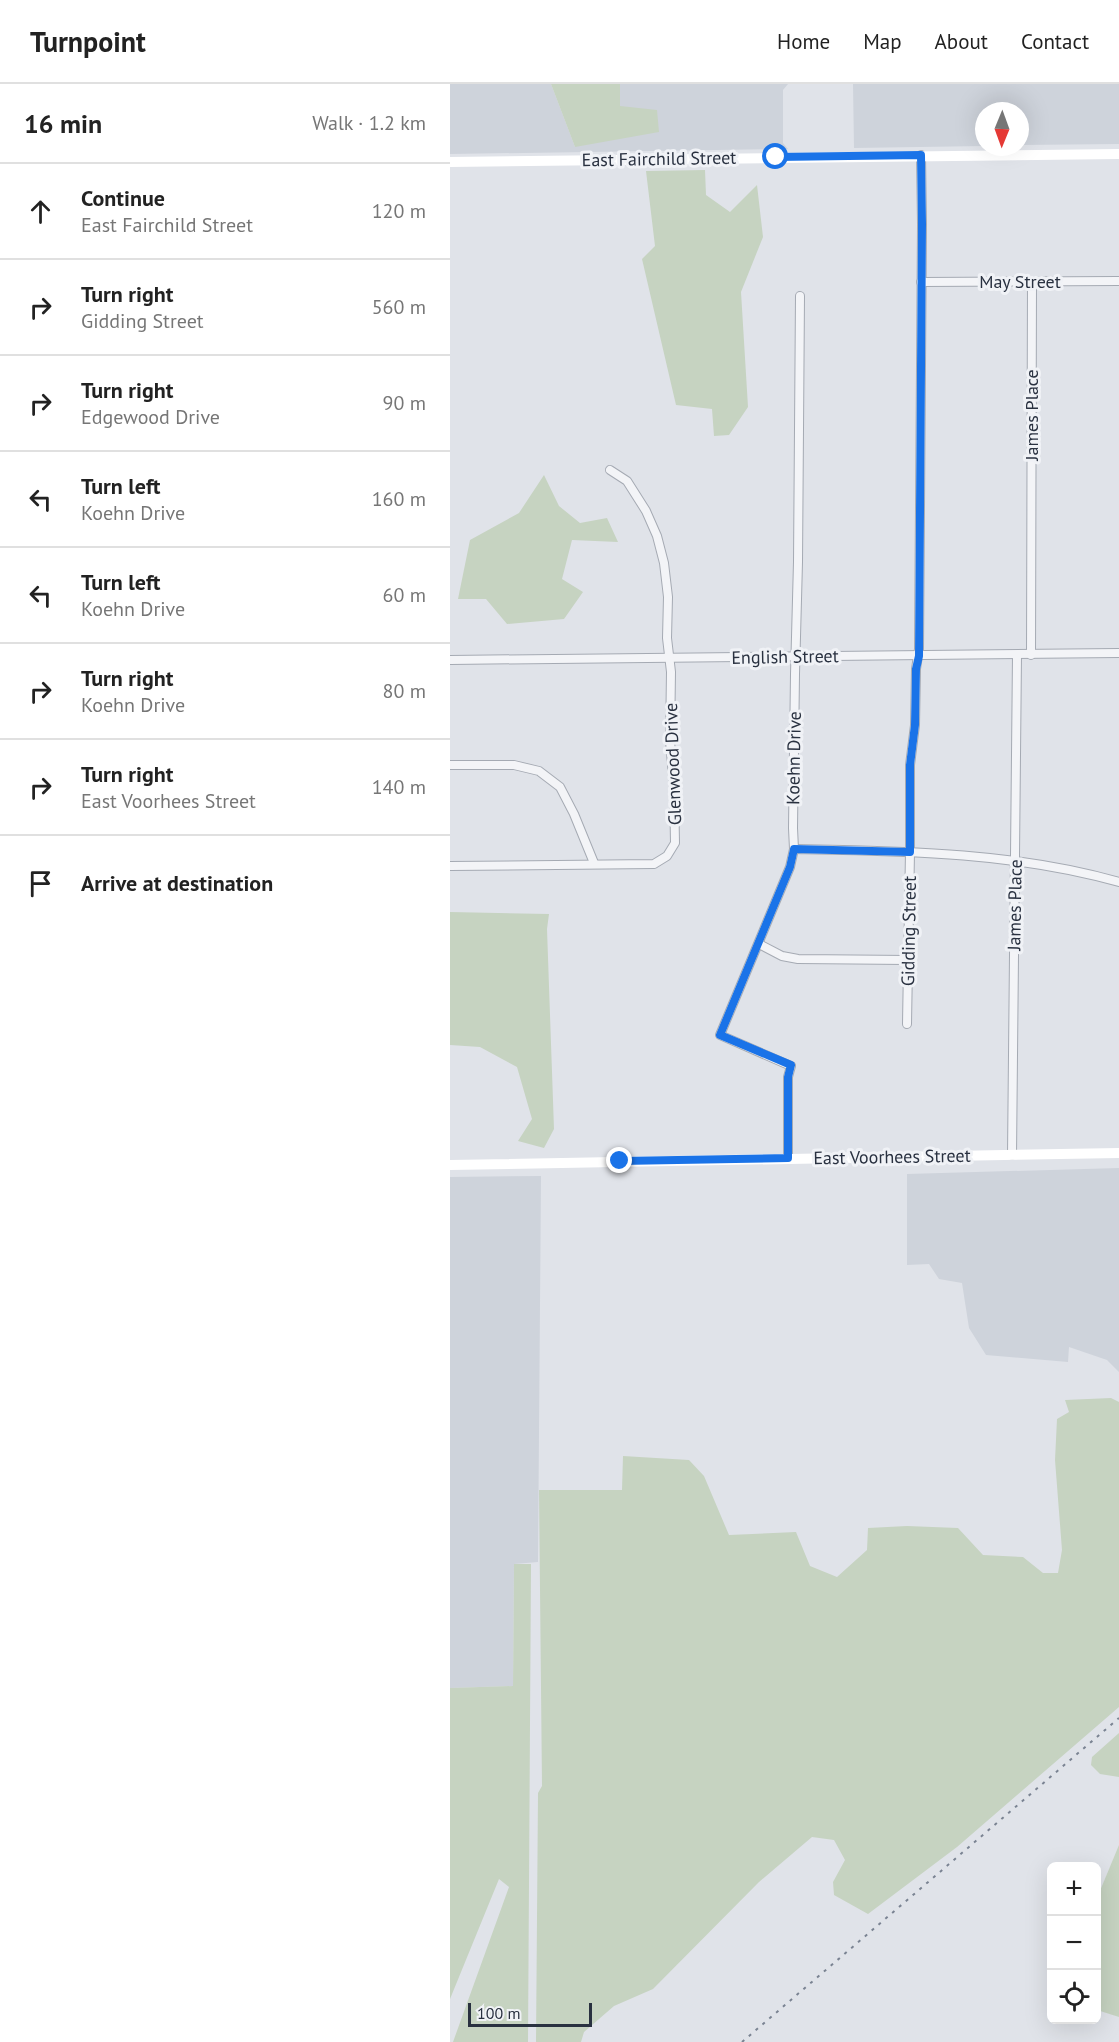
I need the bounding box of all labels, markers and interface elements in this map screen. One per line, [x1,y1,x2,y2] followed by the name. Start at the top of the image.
[30,23,146,60] text: Turnpoint
[777,28,830,55] text: Home
[863,28,902,55] text: Map
[935,28,988,55] text: About
[1021,28,1089,55] text: Contact
[975,102,1029,156] north arrow
[24,107,102,140] text: 16 min
[312,110,426,136] text: Walk · 1.2 km
[762,143,788,169] route start
[581,146,737,171] street label: East Fairchild Street
[81,184,165,212] text: Continue
[24,195,57,228] icon: ahead
[372,198,426,224] text: 120 m
[81,212,253,238] text: East Fairchild Street
[979,270,1061,293] street label: May Street
[81,280,173,308] text: Turn right
[24,291,57,324] icon: right
[372,294,426,320] text: 560 m
[81,308,204,334] text: Gidding Street
[1020,369,1043,462] street label: James Place
[81,376,173,404] text: Turn right
[24,387,57,420] icon: right
[383,390,426,416] text: 90 m
[81,404,220,430] text: Edgewood Drive
[81,472,161,500] text: Turn left
[24,483,57,516] icon: left
[372,486,426,512] text: 160 m
[81,500,185,526] text: Koehn Drive
[81,568,161,596] text: Turn left
[24,579,57,612] icon: left
[383,582,426,608] text: 60 m
[81,596,185,622] text: Koehn Drive
[731,644,839,669] street label: English Street
[81,664,173,692] text: Turn right
[24,675,57,708] icon: right
[383,678,426,704] text: 80 m
[81,692,185,718] text: Koehn Drive
[659,702,686,826] street label: Glenwood Drive
[781,711,806,805] street label: Koehn Drive
[81,760,173,788] text: Turn right
[24,771,57,804] icon: right
[372,774,426,800] text: 140 m
[81,788,256,814] text: East Voorhees Street
[1002,859,1027,952] street label: James Place
[24,867,57,900] icon: arrive
[81,869,273,897] text: Arrive at destination
[896,876,921,986] street label: Gidding Street
[813,1144,971,1169] street label: East Voorhees Street
[606,1147,632,1173] route end
[1047,1862,1101,2024] map controls
[1047,1862,1101,1916] button: +
[1047,1916,1101,1970] button: −
[1047,1970,1101,2024] button: locate
[468,2000,592,2028] scale bar
[477,2003,520,2023] text: 100 m

